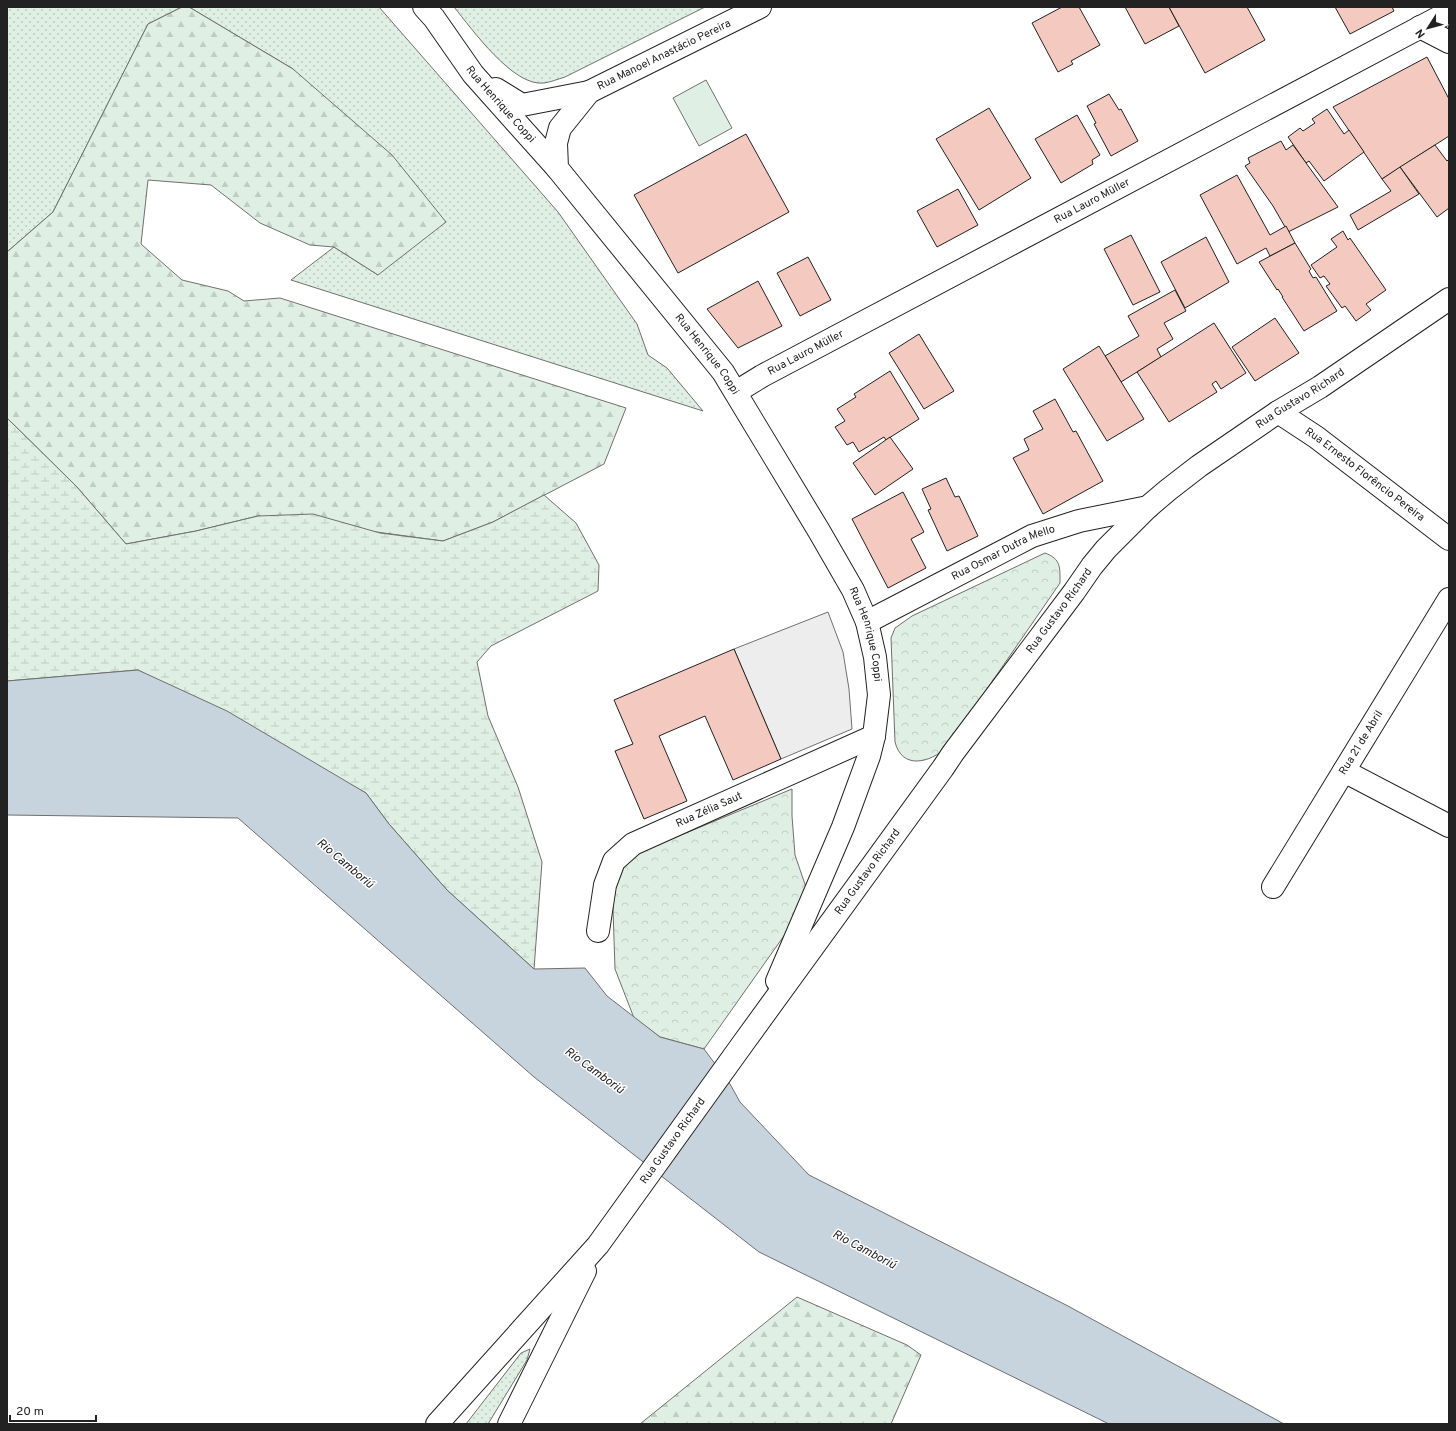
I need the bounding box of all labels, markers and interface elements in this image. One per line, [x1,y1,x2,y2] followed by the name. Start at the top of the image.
[1408,8,1448,48] north arrow
[595,16,733,93] street label: Rua Manoel Anastácio Pereira
[1413,26,1429,41] text: N
[463,63,538,146] street label: Rua Henrique Coppi
[1052,175,1133,227] street label: Rua Lauro Müller
[672,311,742,397] street label: Rua Henrique Coppi
[765,327,847,379] street label: Rua Lauro Müller
[1253,365,1347,432] street label: Rua Gustavo Richard
[1302,425,1428,525] street label: Rua Ernesto Florêncio Pereira
[949,522,1057,584] street label: Rua Osmar Dutra Mello
[1023,565,1095,656] street label: Rua Gustavo Richard
[845,585,885,682] street label: Rua Henrique Coppi
[1336,708,1386,778] street label: Rua 21 de Abril
[674,789,745,831] street label: Rua Zélia Saut
[832,826,903,918] street label: Rua Gustavo Richard
[313,835,378,894] water label: Rio Camboriú
[561,1044,628,1099] water label: Rio Camboriú
[637,1095,709,1187] street label: Rua Gustavo Richard
[829,1227,900,1274] water label: Rio Camboriú
[10,1397,96,1423] scale bar
[16,1404,44,1420] text: 20 m

